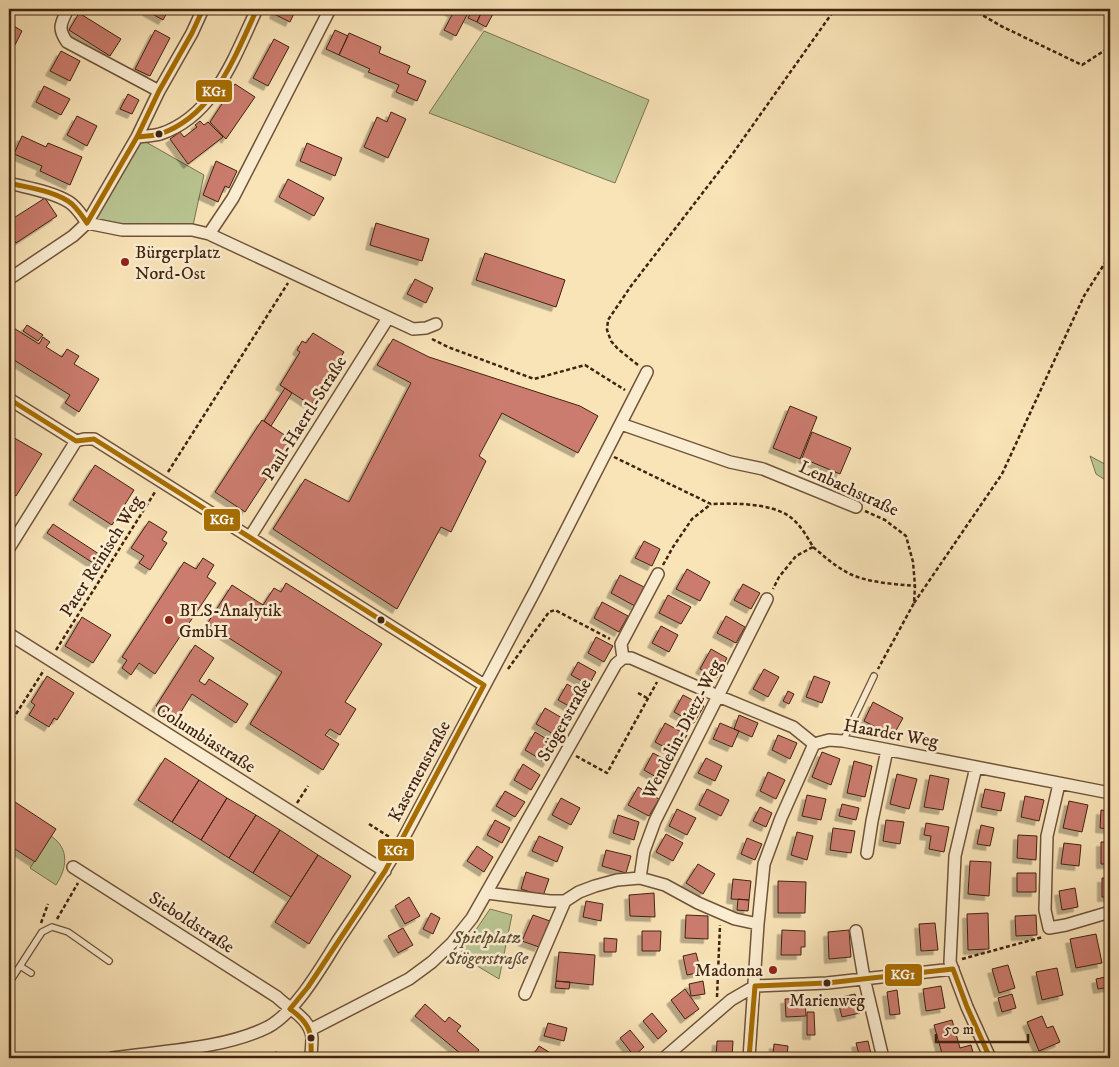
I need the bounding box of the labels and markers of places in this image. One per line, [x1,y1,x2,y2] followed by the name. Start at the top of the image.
[154,129,164,139] unlabelled marker
[135,242,220,285] place label: Bürgerplatz Nord-Ost
[119,256,131,268] marker: Bürgerplatz Nord-Ost
[179,600,282,643] place label: BLS-Analytik GmbH
[163,614,175,626] marker: BLS-Analytik GmbH
[376,615,386,625] unlabelled marker
[695,960,763,982] place label: Madonna
[767,964,779,976] marker: Madonna
[822,978,832,988] marker: Marienweg
[789,990,865,1012] place label: Marienweg
[306,1033,316,1043] unlabelled marker

